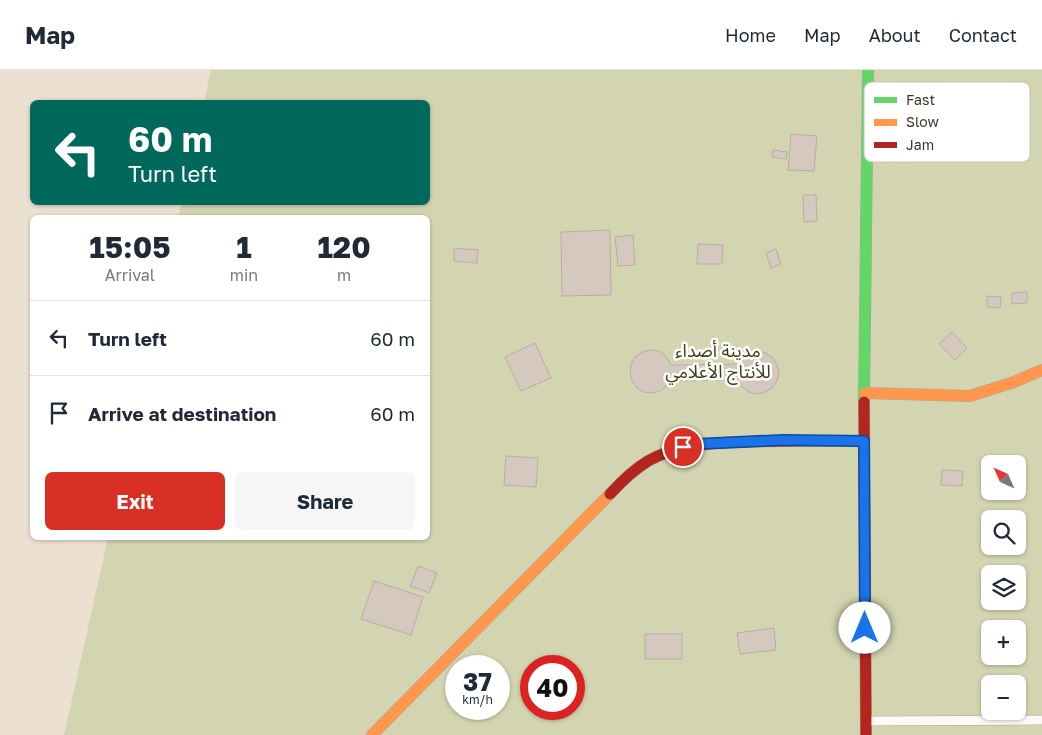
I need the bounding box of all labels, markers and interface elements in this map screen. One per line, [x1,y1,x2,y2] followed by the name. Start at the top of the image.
[25,20,75,49] text: Map
[725,24,776,46] text: Home
[804,24,841,46] text: Map
[869,24,921,46] text: About
[949,24,1017,46] text: Contact
[864,82,1030,162] legend
[906,91,935,108] text: Fast
[906,113,939,130] text: Slow
[128,118,212,160] text: 60 m
[45,120,110,185] icon: left
[906,136,934,153] text: Jam
[128,160,217,187] text: Turn left
[89,229,170,265] text: 15:05
[236,229,252,265] text: 1
[317,229,371,265] text: 120
[105,265,155,285] text: Arrival
[230,265,258,285] text: min
[337,265,351,285] text: m
[45,324,73,352] icon: left
[88,327,167,350] text: Turn left
[370,327,415,350] text: 60 m
[665,339,771,385] park label: مدينة أصداء للأنتاج الأعلامي
[45,399,73,427] icon: arrive
[88,402,276,425] text: Arrive at destination
[370,402,415,425] text: 60 m
[662,426,704,468] pin
[669,433,697,461] icon: arrive
[981,455,1026,500] north arrow
[981,455,1026,720] map controls
[45,472,225,530] button: Exit
[235,472,415,530] button: Share
[981,510,1026,555] button: search
[981,565,1026,610] button: layers
[838,601,890,653] position arrow
[981,620,1026,665] button: +
[520,655,585,720] speed limit sign: 40
[463,666,492,697] text: 37
[981,675,1026,720] button: −
[462,692,493,707] text: km/h

